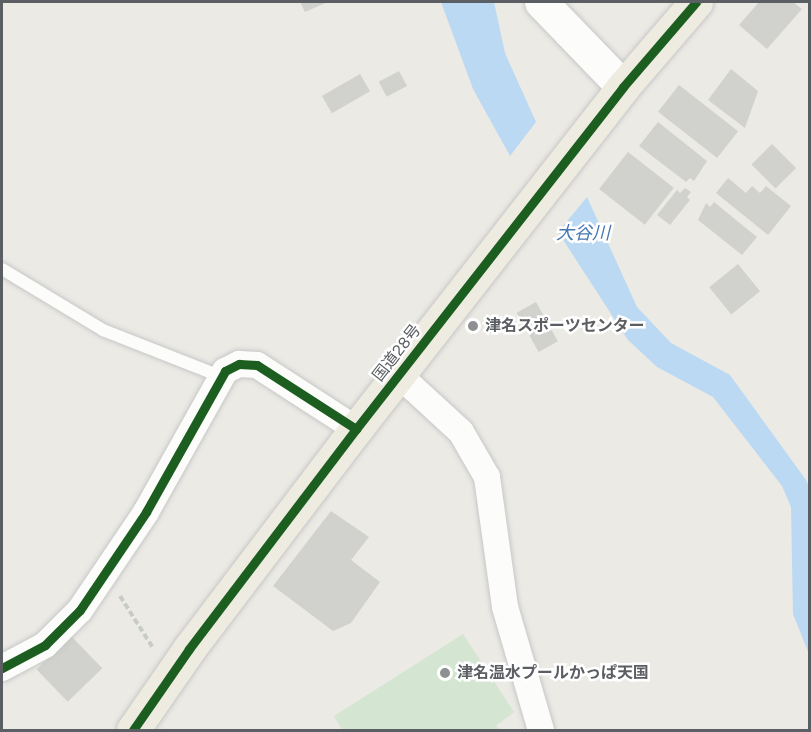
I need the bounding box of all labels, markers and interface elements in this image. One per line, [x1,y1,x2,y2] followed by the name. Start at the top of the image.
[556,222,610,244] water label: 大谷川
[485,316,645,336] place label: 津名スポーツセンター
[466,319,480,333] marker: 津名スポーツセンター
[369,321,425,385] street label: 国道28号
[457,663,649,683] place label: 津名温水プールかっぱ天国
[438,666,452,680] marker: 津名温水プールかっぱ天国

